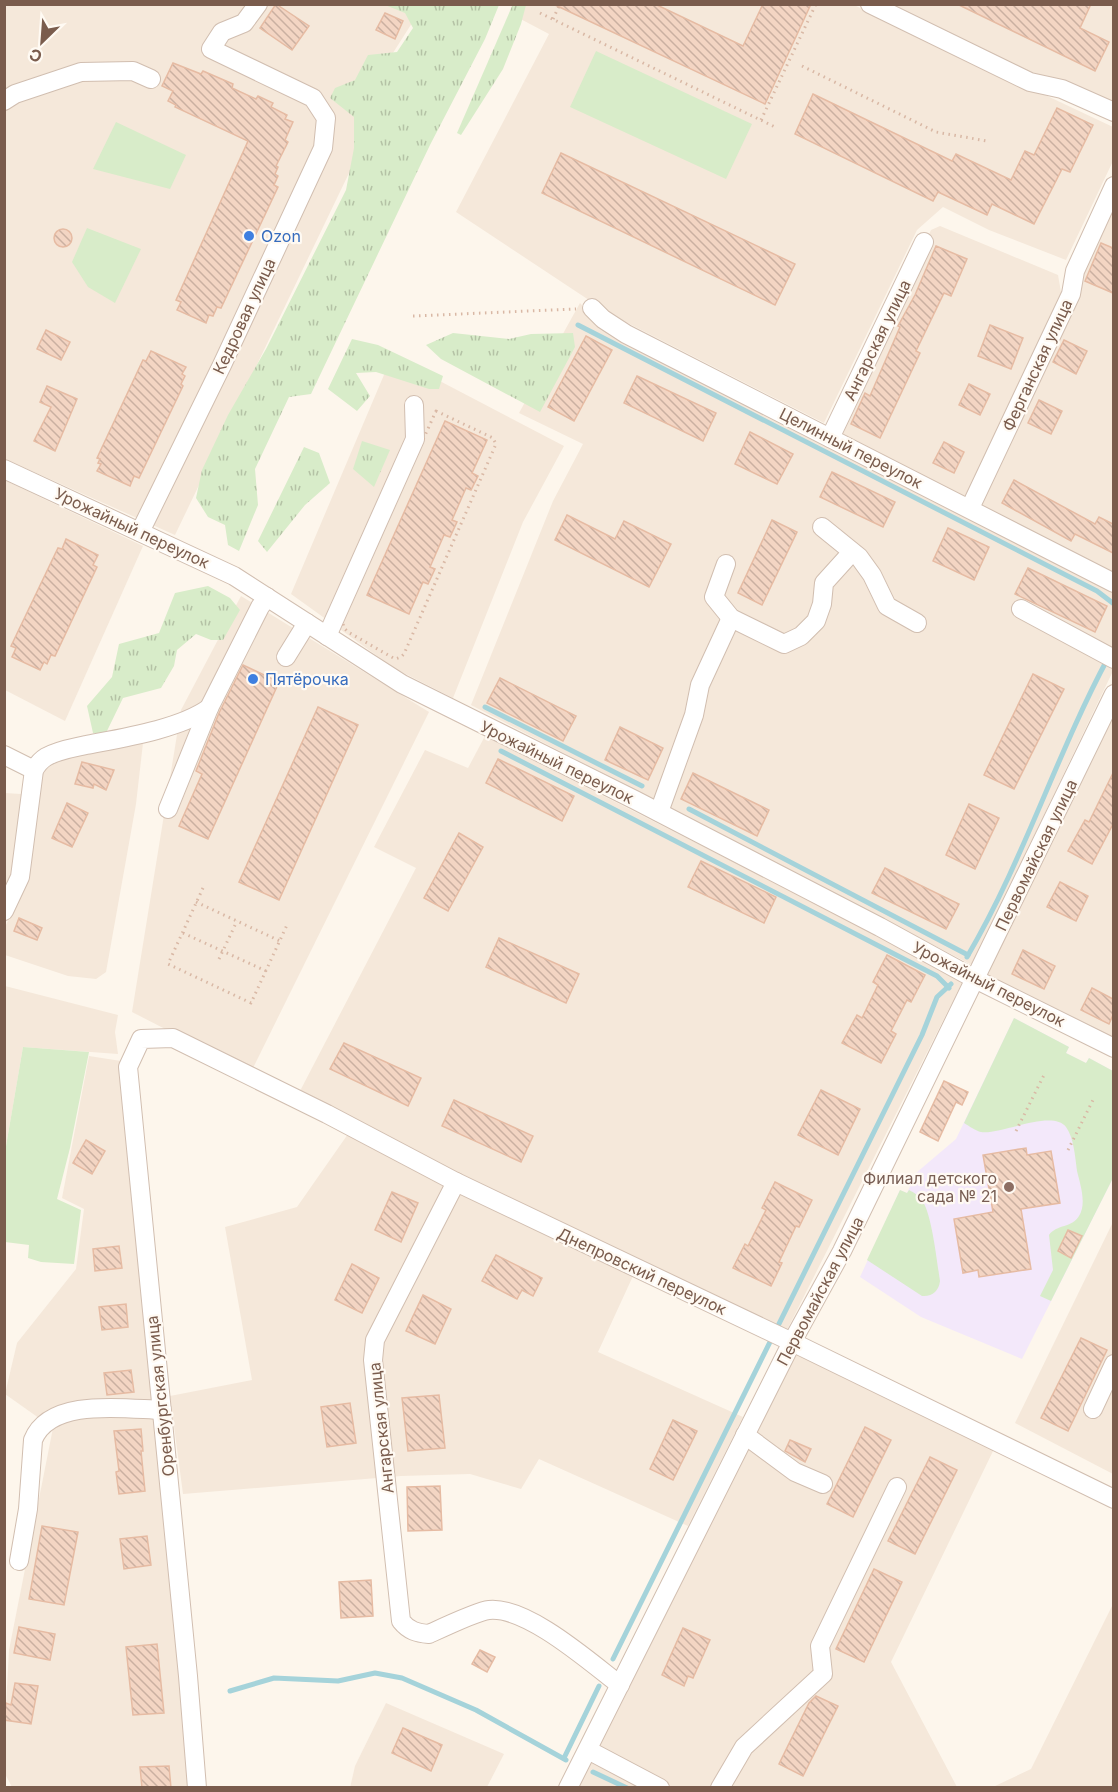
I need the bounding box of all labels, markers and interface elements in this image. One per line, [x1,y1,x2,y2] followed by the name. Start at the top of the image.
[12,12,72,72] north arrow
[26,44,45,67] text: С
[261,226,301,246] place label: Ozon
[242,229,256,243] marker: Ozon
[208,255,280,377] street label: Кедровая улица
[839,276,915,404] street label: Ангарская улица
[998,296,1076,434] street label: Ферганская улица
[776,403,926,493] street label: Целинный переулок
[51,483,213,573] street label: Урожайный переулок
[265,669,349,689] place label: Пятёрочка
[246,672,260,686] marker: Пятёрочка
[477,716,637,808] street label: Урожайный переулок
[991,776,1081,934] street label: Первомайская улица
[909,937,1069,1031] street label: Урожайный переулок
[863,1168,997,1206] place label: Филиал детского сада № 21
[1002,1180,1016,1194] marker: Филиал детского сада № 21
[772,1213,868,1369] street label: Первомайская улица
[554,1223,730,1319] street label: Днепровский переулок
[142,1315,178,1477] street label: Оренбургская улица
[364,1361,398,1495] street label: Ангарская улица

